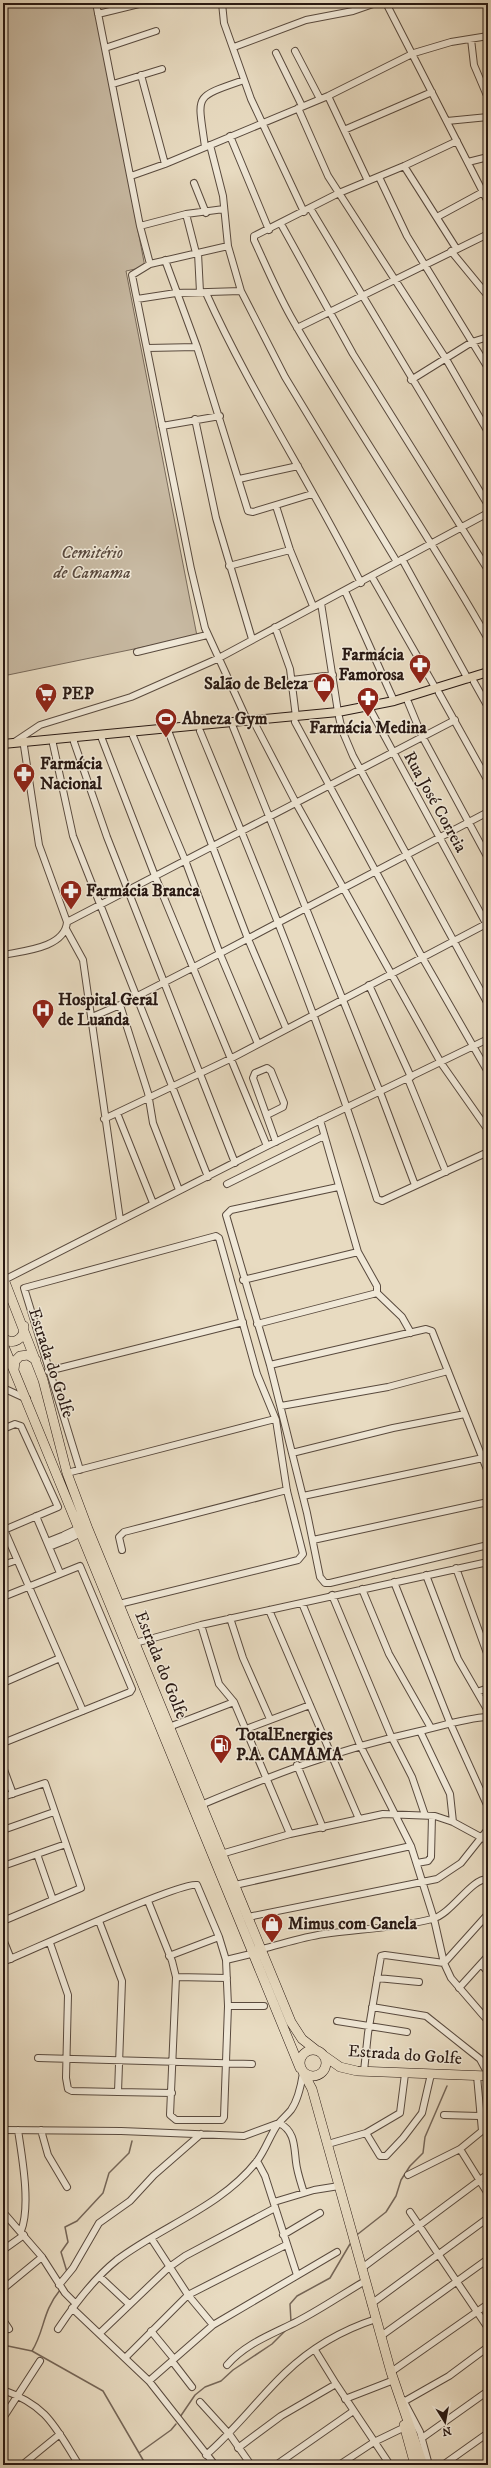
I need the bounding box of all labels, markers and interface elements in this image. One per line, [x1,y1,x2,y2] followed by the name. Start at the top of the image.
[52,542,131,584] park label: Cemitério de Camama
[338,644,405,686] place label: Farmácia Famorosa
[407,652,433,685] pharmacy icon: Farmácia Famorosa
[311,671,337,704] shop icon: Salão de Beleza
[204,673,309,695] place label: Salão de Beleza
[33,681,59,714] supermarket icon: PEP
[62,683,94,705] place label: PEP
[355,685,381,718] pharmacy icon: Farmácia Medina
[153,706,179,739] sports icon: Abneza Gym
[181,708,268,730] place label: Abneza Gym
[309,717,427,739] place label: Farmácia Medina
[398,748,472,857] street label: Rua José Correia
[40,753,103,795] place label: Farmácia Nacional
[11,761,37,794] pharmacy icon: Farmácia Nacional
[58,878,84,911] pharmacy icon: Farmácia Branca
[86,880,200,902] place label: Farmácia Branca
[58,989,159,1031] place label: Hospital Geral de Luanda
[30,997,56,1030] hospital icon: Hospital Geral de Luanda
[23,1305,79,1421] street label: Estrada do Golfe
[129,1608,193,1722] street label: Estrada do Golfe
[235,1724,344,1766] place label: TotalEnergies P.A. CAMAMA
[208,1732,234,1765] fuel station icon: TotalEnergies P.A. CAMAMA
[259,1911,285,1944] shop icon: Mimus com Canela
[288,1913,418,1935] place label: Mimus com Canela
[347,2040,463,2070] street label: Estrada do Golfe
[425,2402,465,2442] north arrow
[441,2423,452,2439] text: N

